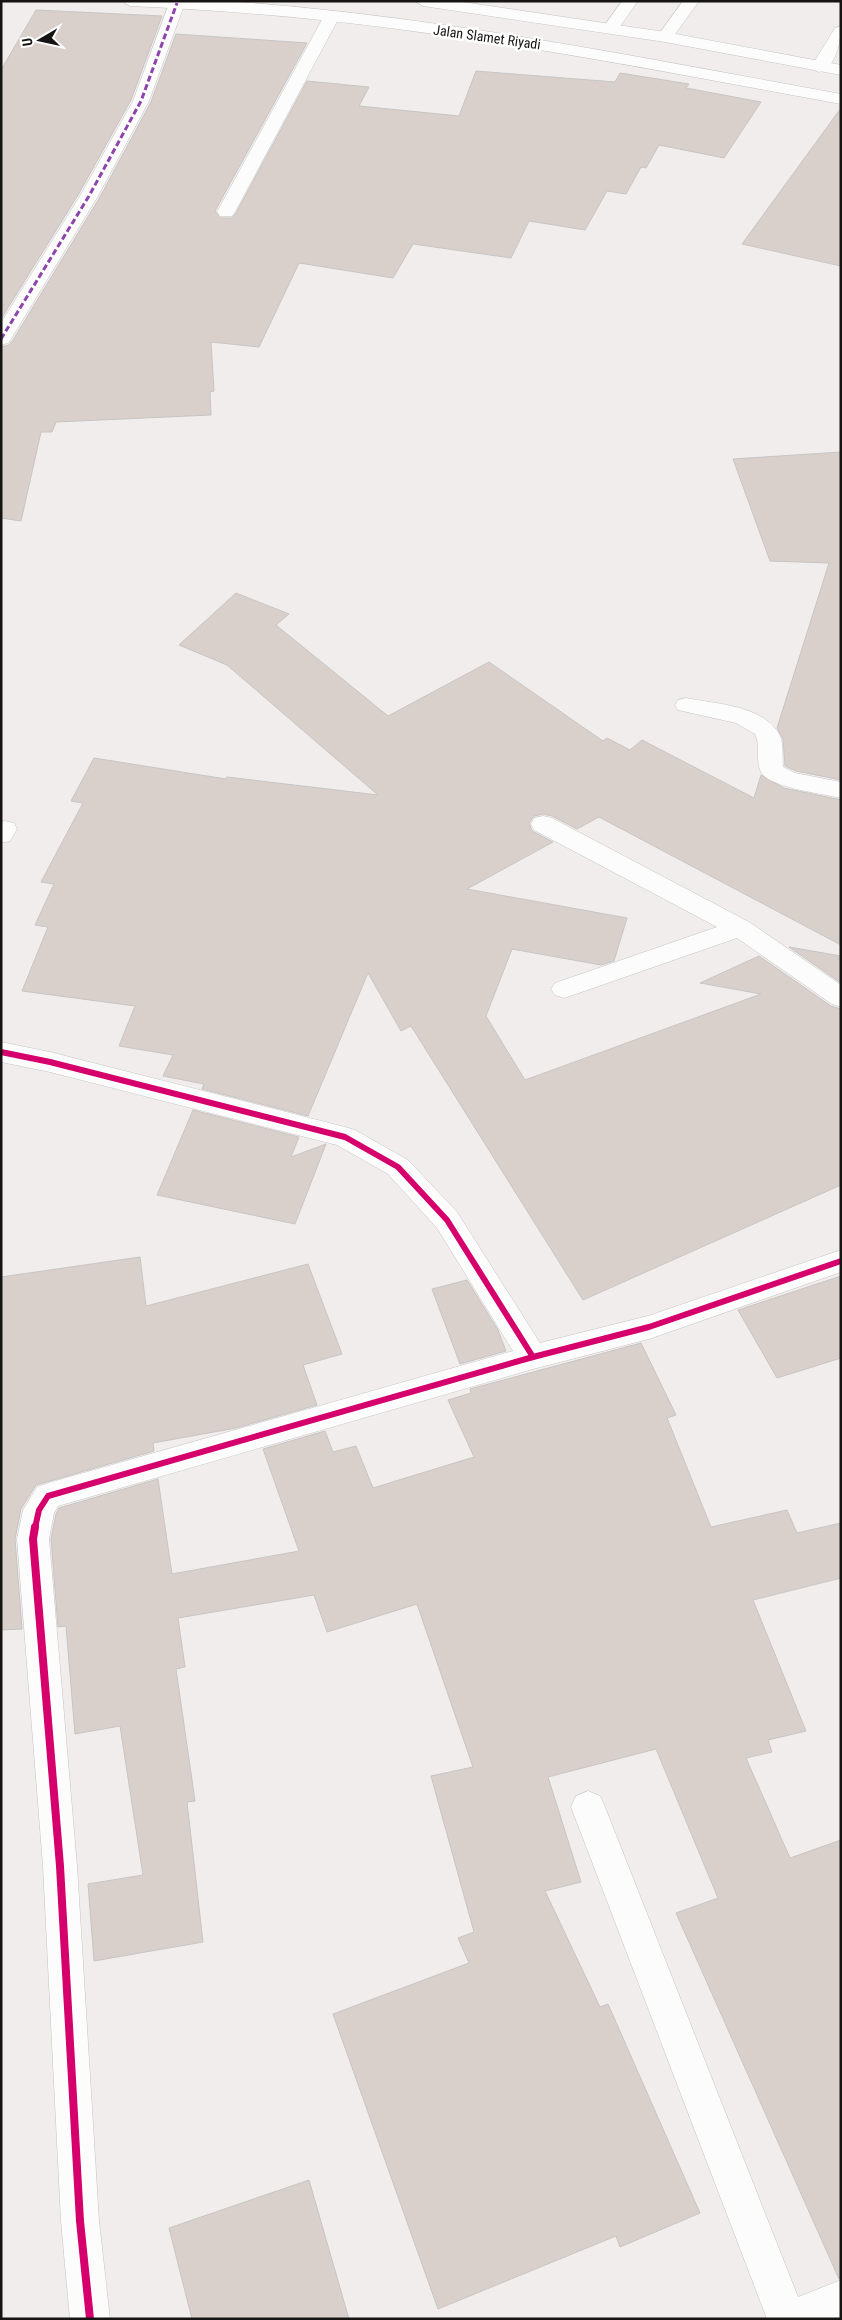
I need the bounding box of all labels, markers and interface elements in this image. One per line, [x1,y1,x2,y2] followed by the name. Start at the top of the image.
[15,15,65,65] north arrow
[432,22,542,52] street label: Jalan Slamet Riyadi
[19,37,36,47] text: U

